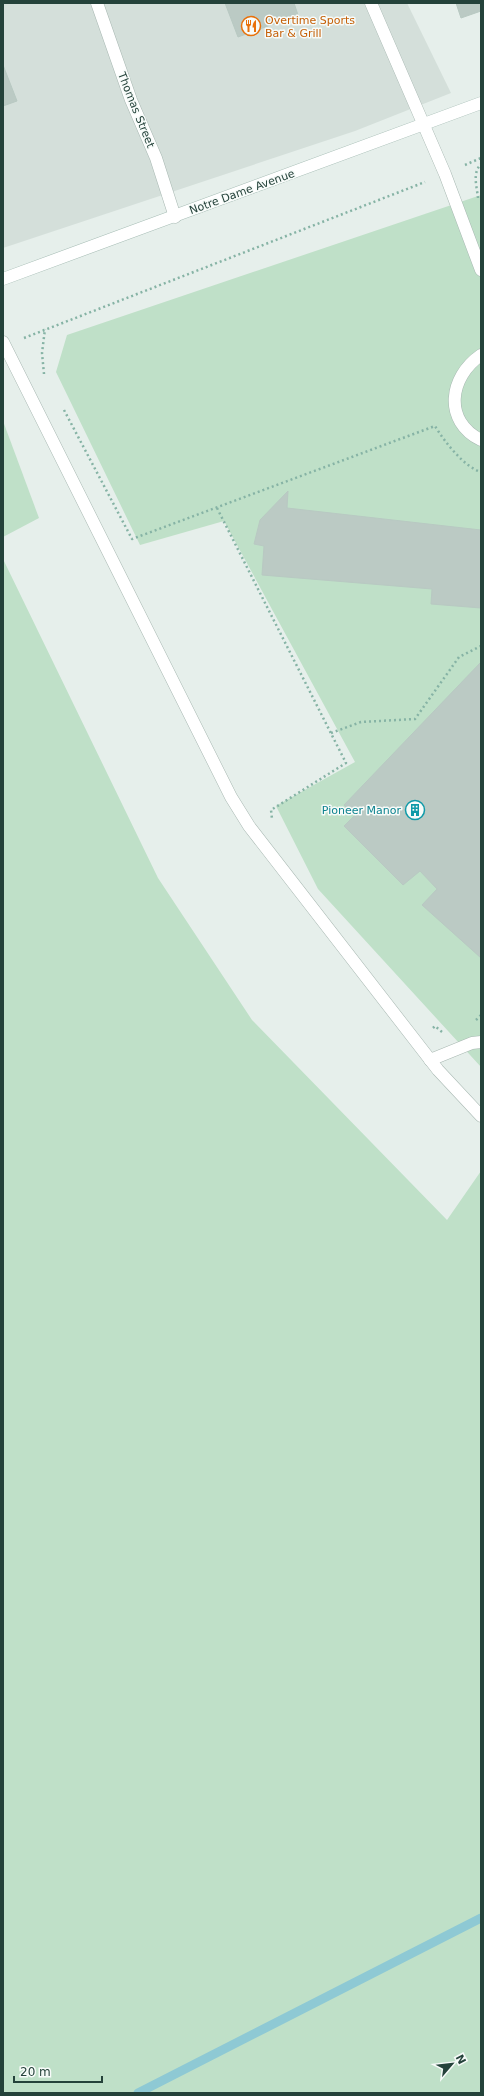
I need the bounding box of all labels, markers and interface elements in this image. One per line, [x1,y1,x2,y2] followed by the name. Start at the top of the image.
[265,14,355,40] place label: Overtime Sports Bar & Grill
[240,15,262,37] restaurant icon: Overtime Sports Bar & Grill
[115,69,157,150] street label: Thomas Street
[188,167,297,217] street label: Notre Dame Avenue
[404,799,426,821] building icon: Pioneer Manor
[322,804,401,817] place label: Pioneer Manor
[432,2044,472,2084] north arrow
[452,2052,468,2067] text: N
[14,2058,102,2084] scale bar
[20,2065,51,2079] text: 20 m

